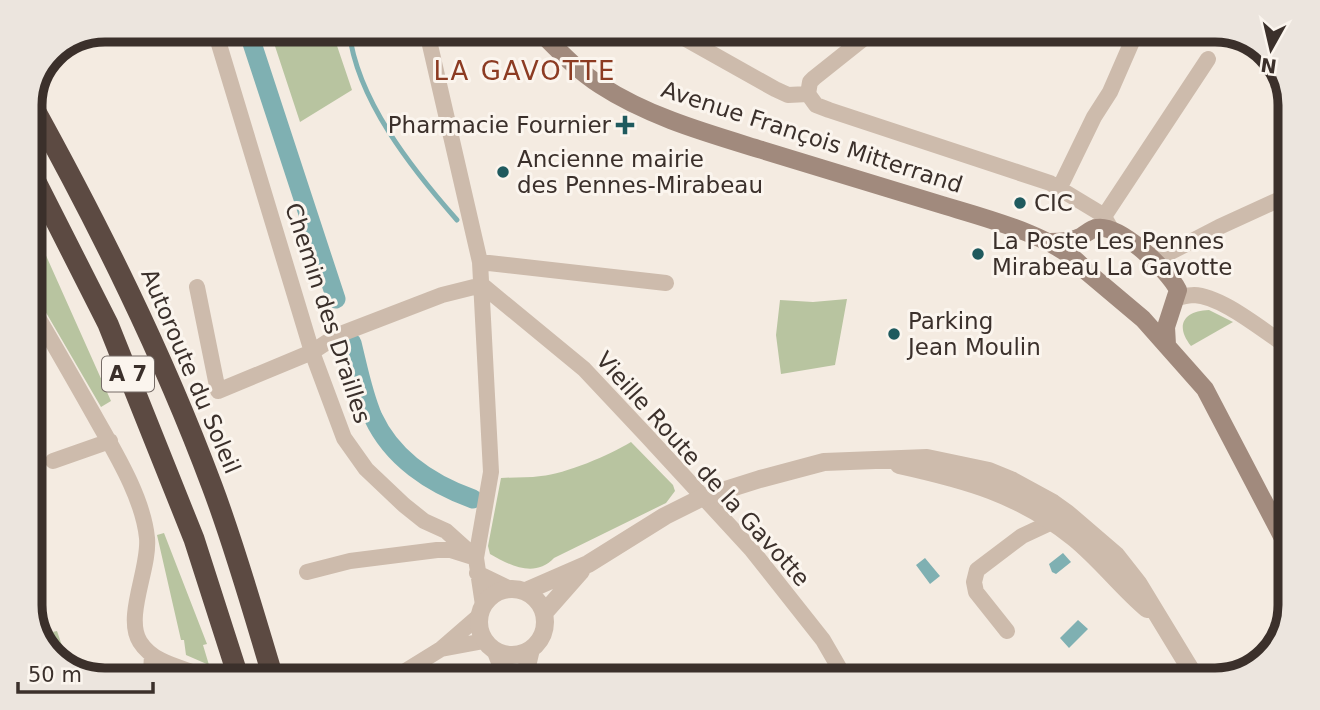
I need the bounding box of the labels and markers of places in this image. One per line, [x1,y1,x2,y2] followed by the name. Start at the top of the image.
[388,112,612,138] place label: Pharmacie Fournier
[617,117,633,133] marker: Pharmacie Fournier
[517,146,763,198] place label: Ancienne mairie des Pennes-Mirabeau
[495,164,511,180] marker: Ancienne mairie des Pennes-Mirabeau
[1034,190,1073,216] place label: CIC
[1012,195,1028,211] marker: CIC
[992,228,1233,280] place label: La Poste Les Pennes Mirabeau La Gavotte
[970,246,986,262] marker: La Poste Les Pennes Mirabeau La Gavotte
[906,308,1041,360] place label: Parking Jean Moulin
[886,326,902,342] marker: Parking Jean Moulin

